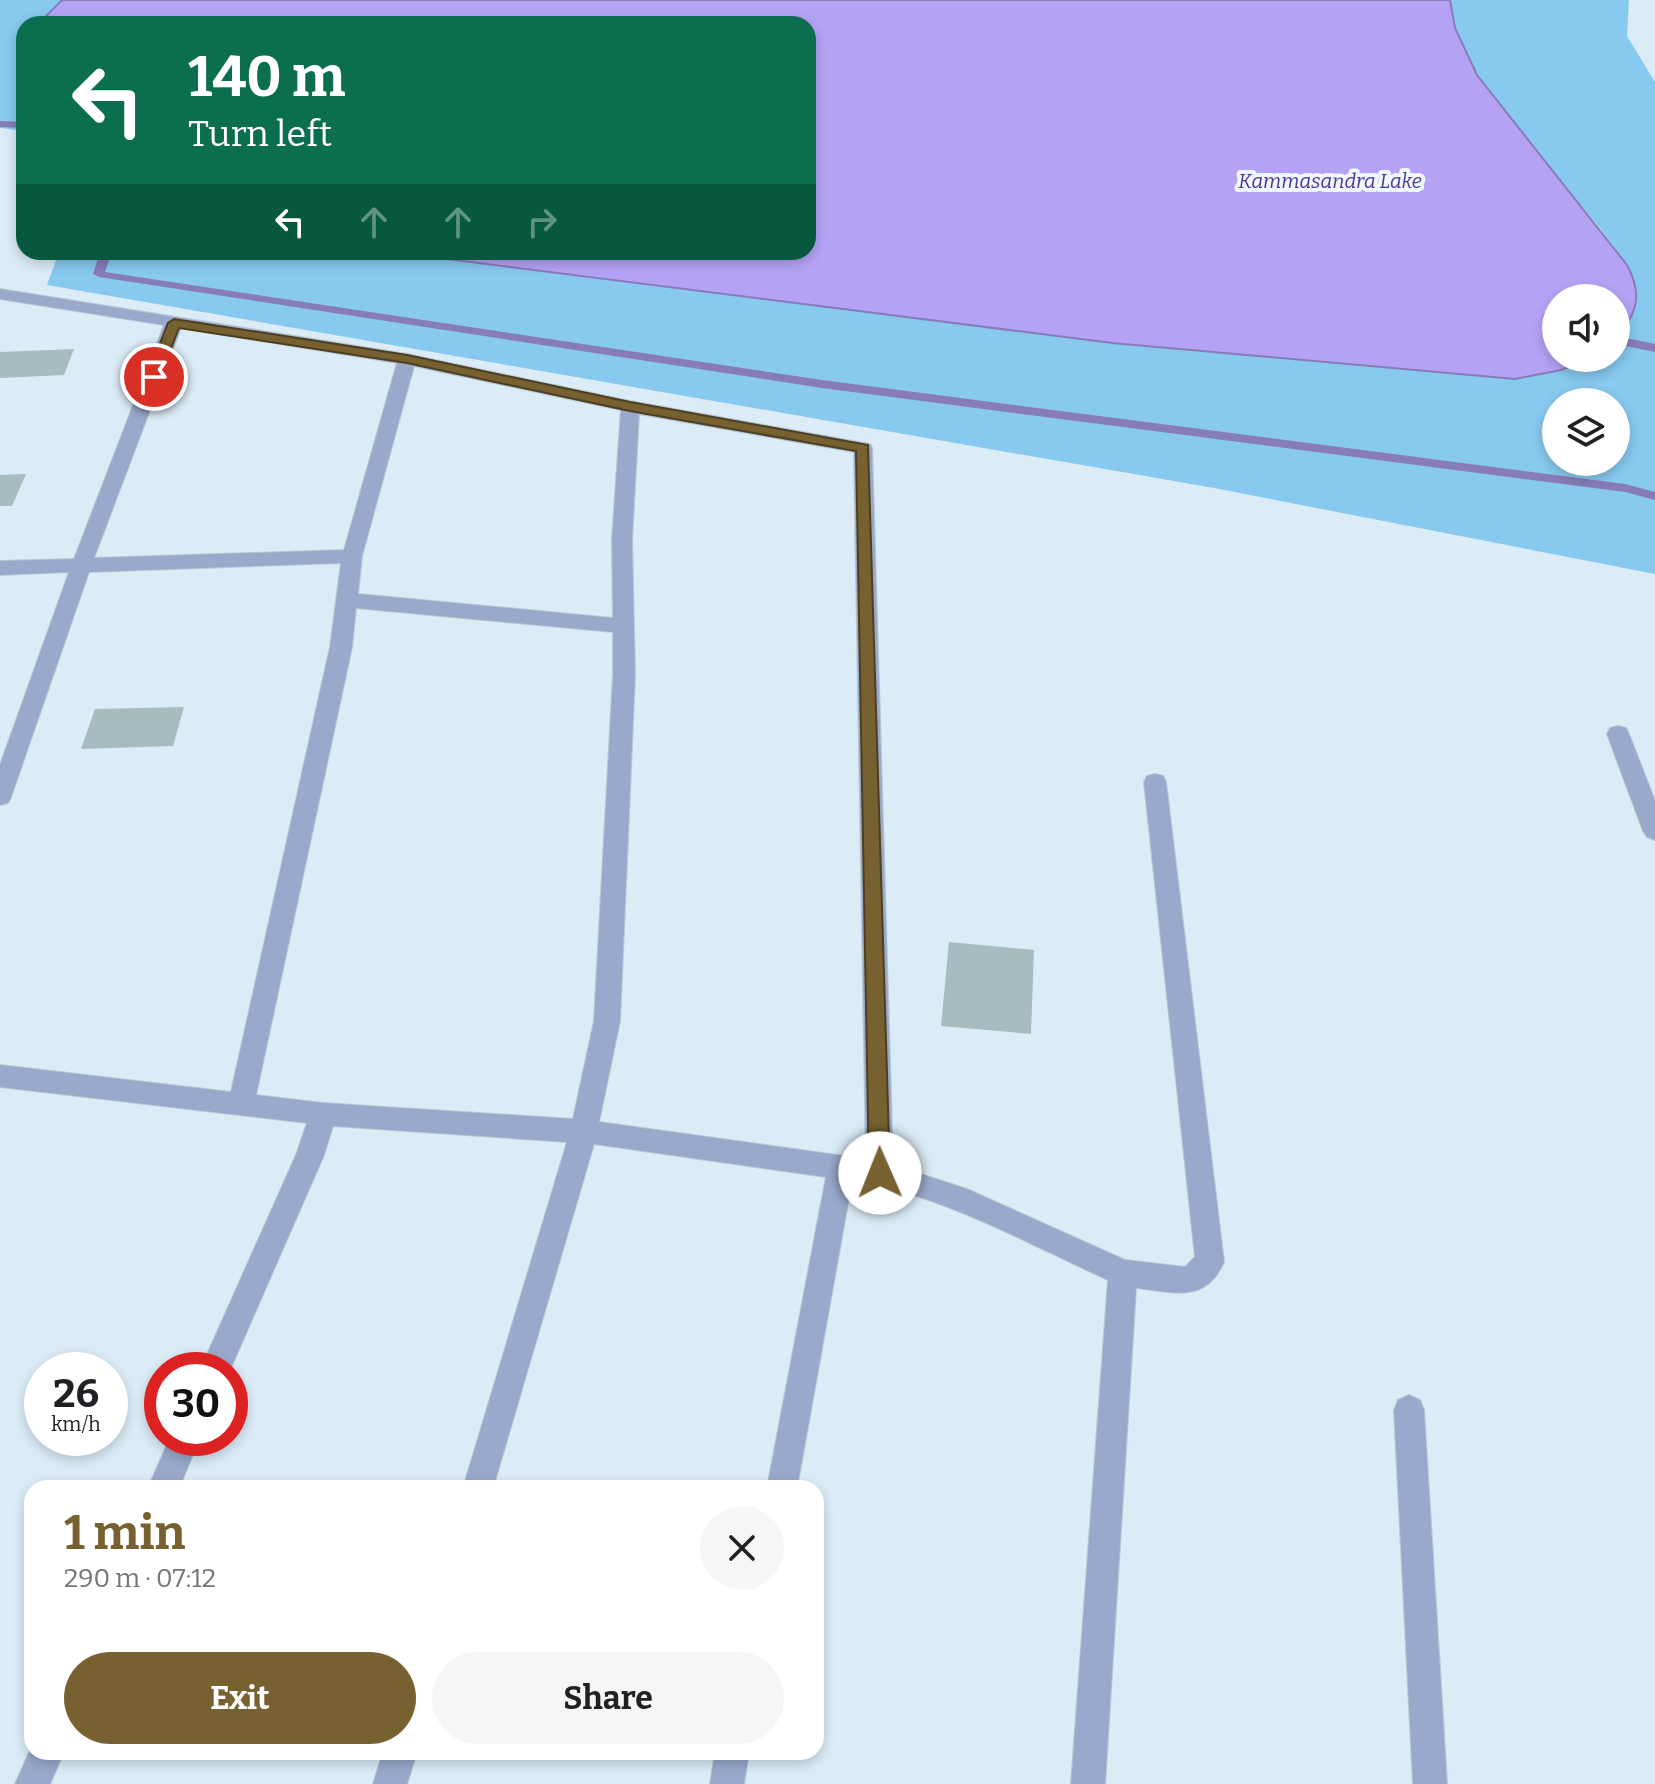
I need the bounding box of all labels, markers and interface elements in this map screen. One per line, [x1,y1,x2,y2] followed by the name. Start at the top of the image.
[188,44,345,111] text: 140 m
[56,48,160,152] icon: left
[188,112,332,156] text: Turn left
[1238,169,1422,193] water label: Kammasandra Lake
[268,200,312,244] icon: left
[352,200,396,244] icon: ahead
[436,200,480,244] icon: ahead
[520,200,564,244] icon: right
[1542,284,1630,476] map controls
[1542,284,1630,372] button: sound
[120,343,188,411] pin
[132,355,176,399] icon: arrive
[1542,388,1630,476] button: layers
[838,1131,922,1215] position arrow
[144,1352,248,1456] speed limit sign: 30
[53,1370,99,1418] text: 26
[51,1412,101,1436] text: km/h
[64,1504,185,1562] text: 1 min
[700,1506,784,1590] button: close
[64,1563,216,1594] text: 290 m · 07:12
[64,1652,416,1744] button: Exit
[432,1652,784,1744] button: Share

